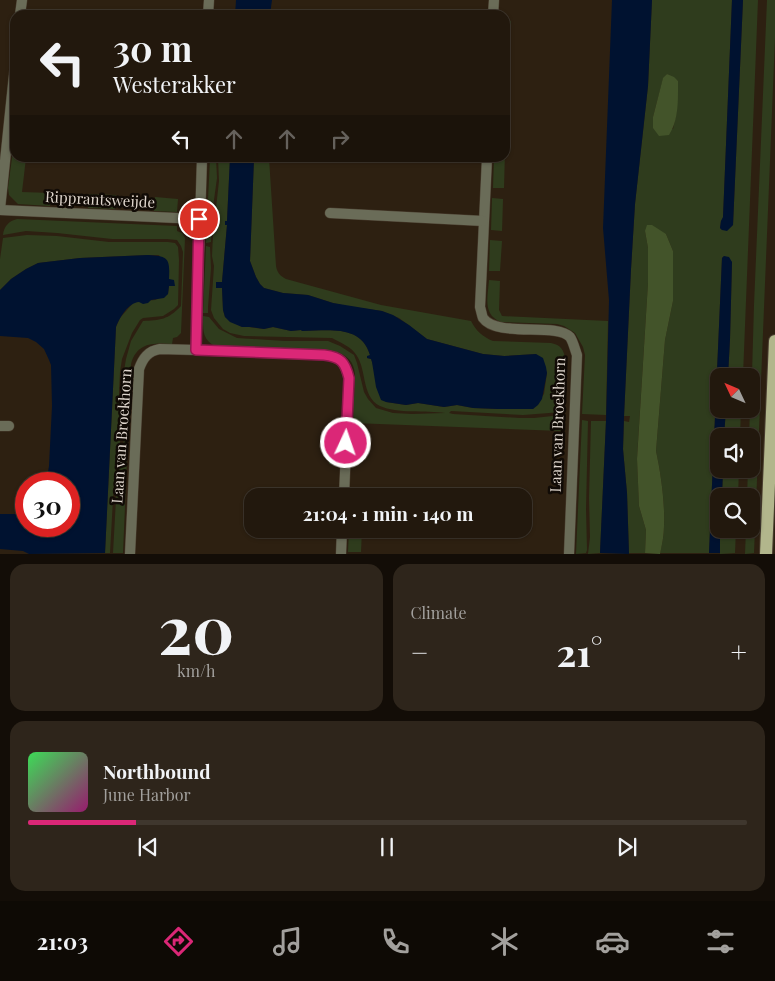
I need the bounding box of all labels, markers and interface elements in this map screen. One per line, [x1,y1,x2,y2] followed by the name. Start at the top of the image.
[113,24,193,71] text: 30 m
[30,30,95,95] icon: left
[113,69,236,99] text: Westerakker
[167,125,195,153] icon: left
[220,125,248,153] icon: ahead
[273,125,301,153] icon: ahead
[326,125,354,153] icon: right
[44,186,156,212] street label: Ripprantsweijde
[178,198,220,240] pin
[185,205,213,233] icon: arrive
[545,357,569,493] street label: Laan van Broekhorn
[106,368,136,504] street label: Laan van Broekhorn
[710,368,760,418] north arrow
[710,368,760,538] map controls
[319,416,371,468] position arrow
[710,428,760,478] button: sound
[15,472,80,537] speed limit sign: 30
[710,488,760,538] button: search
[303,500,473,526] text: 21:04 · 1 min · 140 m
[158,584,234,670] text: 20
[411,602,467,623] text: Climate
[557,626,603,677] text: 21°
[411,633,429,670] text: −
[731,633,747,670] text: +
[177,660,215,681] text: km/h
[103,758,211,784] text: Northbound
[103,784,191,805] text: June Harbor
[134,833,162,861] icon: previous
[373,833,401,861] icon: pause
[613,833,641,861] icon: next
[161,924,196,959] icon: directions
[270,924,305,959] icon: music
[378,924,413,959] icon: phone
[487,924,522,959] icon: climate
[595,924,630,959] icon: car
[703,924,738,959] icon: filters
[37,926,88,956] text: 21:03

